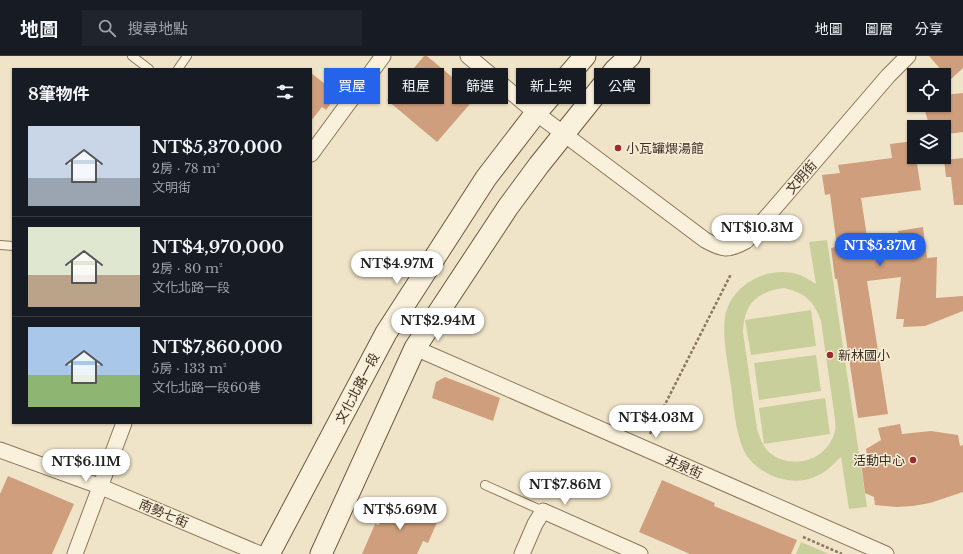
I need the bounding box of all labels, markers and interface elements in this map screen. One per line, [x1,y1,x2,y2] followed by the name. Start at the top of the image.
[82,10,362,46] search box
[96,17,118,39] icon: search
[20,18,58,41] text: 地圖
[128,19,188,38] text: 搜尋地點
[815,20,843,38] text: 地圖
[865,20,893,38] text: 圖層
[915,20,943,38] text: 分享
[324,68,380,104] chip: 買屋
[388,68,444,104] chip: 租屋
[452,68,508,104] chip: 篩選
[516,68,586,104] chip: 新上架
[594,68,650,104] chip: 公寓
[907,68,951,164] map controls
[907,68,951,112] button: locate
[274,81,296,103] icon: filters
[28,84,90,105] text: 8筆物件
[907,120,951,164] button: layers
[152,137,282,158] text: NT$5,370,000
[626,140,704,157] place label: 小瓦罐煨湯館
[60,142,108,190] icon: home
[613,143,623,153] marker: 小瓦罐煨湯館
[782,157,821,198] street label: 文明街
[152,160,220,177] text: 2房 · 78 m²
[152,179,191,196] text: 文明街
[716,215,798,249] pin: NT$10.3M
[720,219,794,236] text: NT$10.3M
[839,233,921,267] pin: NT$5.37M
[152,237,284,258] text: NT$4,970,000
[844,237,916,254] text: NT$5.37M
[60,243,108,291] icon: home
[356,251,438,285] pin: NT$4.97M
[360,255,434,272] text: NT$4.97M
[152,260,223,277] text: 2房 · 80 m²
[152,279,230,296] text: 文化北路一段
[397,308,479,342] pin: NT$2.94M
[400,312,476,329] text: NT$2.94M
[152,337,283,358] text: NT$7,860,000
[60,343,108,391] icon: home
[838,347,890,364] place label: 新林國小
[332,350,383,427] street label: 文化北路一段
[825,350,835,360] marker: 新林國小
[152,360,227,377] text: 5房 · 133 m²
[152,379,261,396] text: 文化北路一段60巷
[615,405,697,439] pin: NT$4.03M
[618,409,694,426] text: NT$4.03M
[45,449,127,483] pin: NT$6.11M
[663,451,705,482] street label: 井泉街
[853,452,905,469] place label: 活動中心
[51,453,121,470] text: NT$6.11M
[908,455,918,465] marker: 活動中心
[524,472,606,506] pin: NT$7.86M
[529,476,601,493] text: NT$7.86M
[137,495,191,531] street label: 南勢七街
[359,497,441,531] pin: NT$5.69M
[363,501,437,518] text: NT$5.69M

